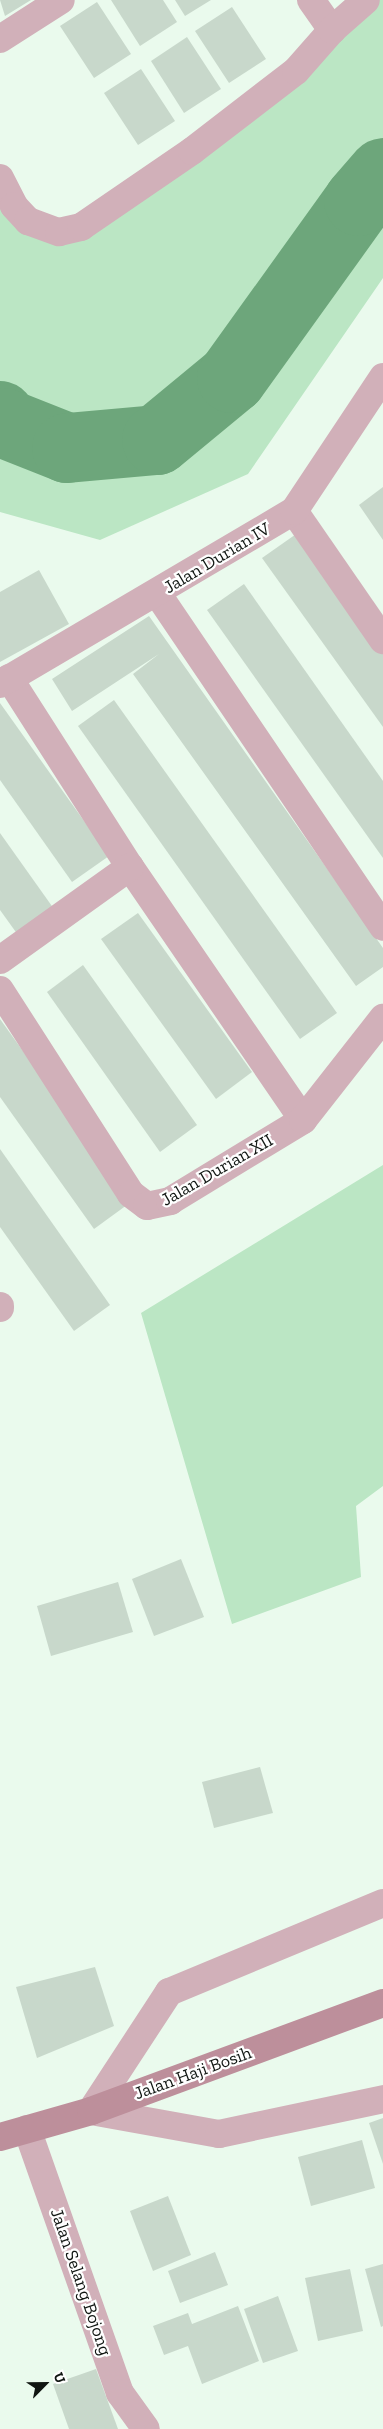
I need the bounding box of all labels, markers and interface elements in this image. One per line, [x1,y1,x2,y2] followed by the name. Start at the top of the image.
[160,518,274,598] street label: Jalan Durian IV
[157,1129,277,1211] street label: Jalan Durian XII
[131,2042,255,2104] street label: Jalan Haji Bosih
[46,2206,116,2358] street label: Jalan Selang Bojong
[20,2359,70,2409] north arrow
[49,2370,69,2386] text: U

